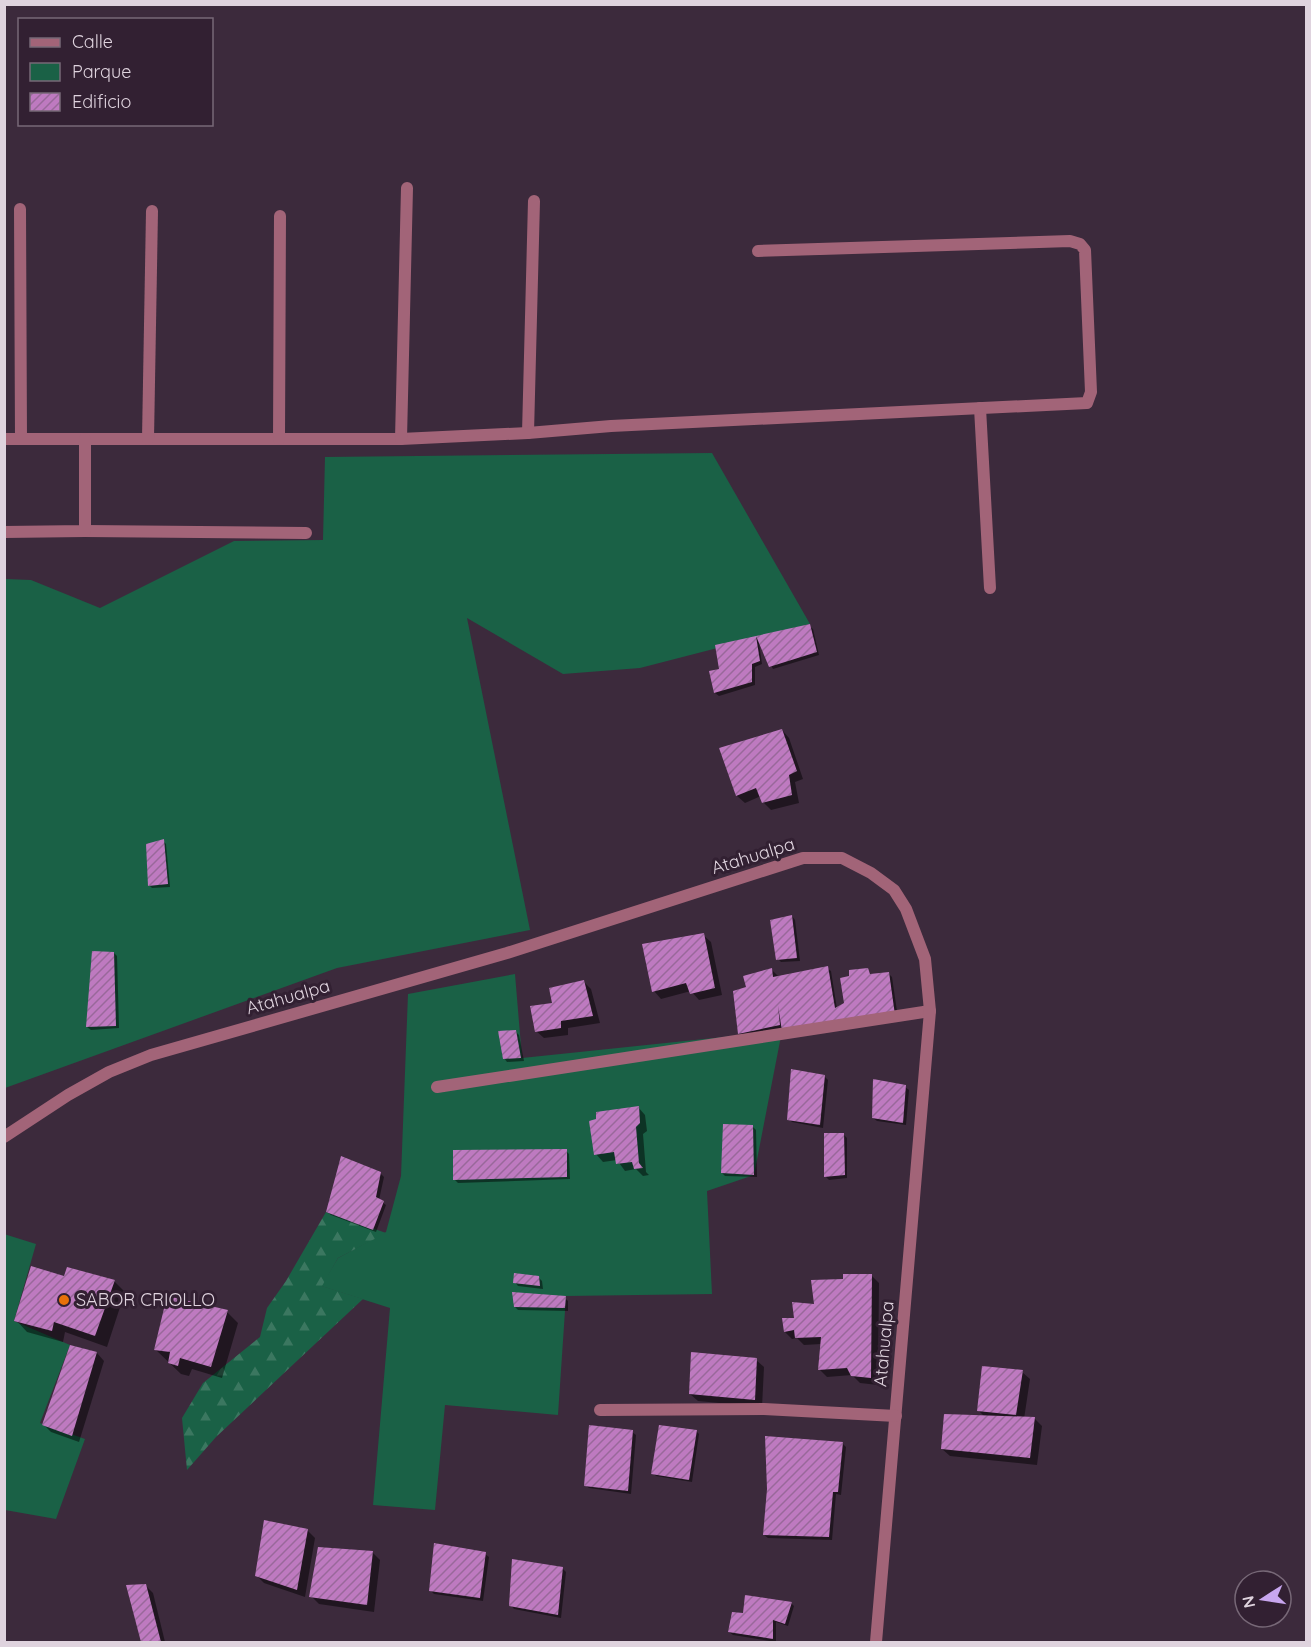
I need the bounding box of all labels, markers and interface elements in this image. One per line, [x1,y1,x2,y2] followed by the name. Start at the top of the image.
[18,18,213,126] legend
[72,30,113,53] text: Calle
[72,60,131,83] text: Parque
[72,90,131,113] text: Edificio
[708,832,797,879] street label: Atahualpa
[243,974,332,1019] street label: Atahualpa
[76,1288,215,1311] place label: SABOR CRIOLLO
[57,1293,71,1307] marker: SABOR CRIOLLO
[868,1300,899,1388] street label: Atahualpa
[1233,1569,1293,1629] north arrow
[1237,1594,1259,1610] text: N

